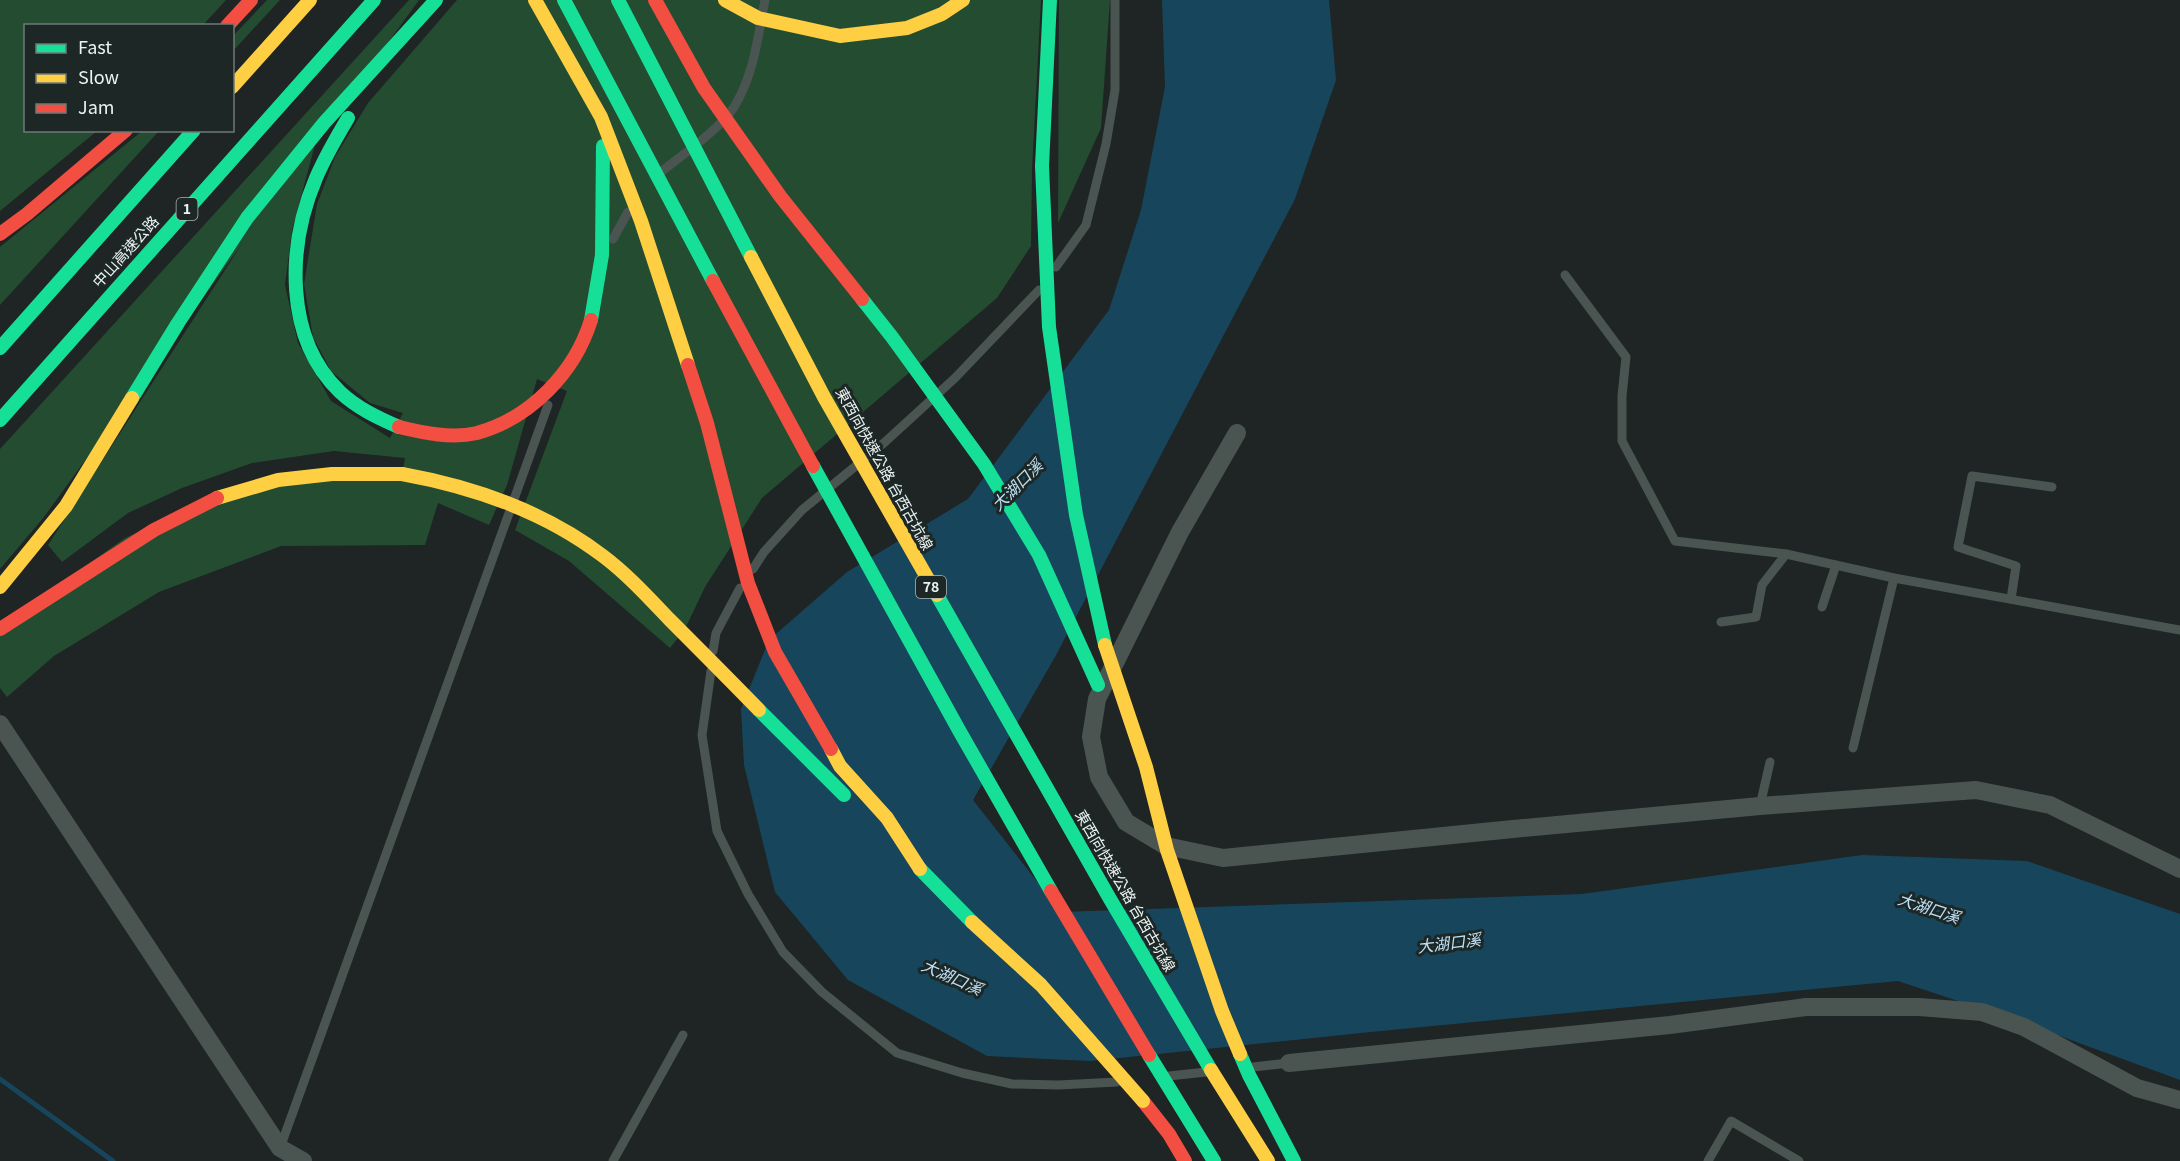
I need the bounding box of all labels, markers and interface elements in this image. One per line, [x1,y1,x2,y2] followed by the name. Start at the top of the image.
[24,24,234,132] legend
[78,33,112,59] text: Fast
[78,63,119,89] text: Slow
[78,93,114,119] text: Jam
[176,198,198,220] road number: 1
[87,211,163,291] street label: 中山高速公路
[832,383,939,554] street label: 東西向快速公路 台西古坑線
[985,452,1049,515] water label: 大湖口溪
[916,576,946,598] road number: 78
[1071,806,1181,975] street label: 東西向快速公路 台西古坑線
[1895,886,1965,929] water label: 大湖口溪
[1416,926,1484,958] water label: 大湖口溪
[918,952,988,1001] water label: 大湖口溪

